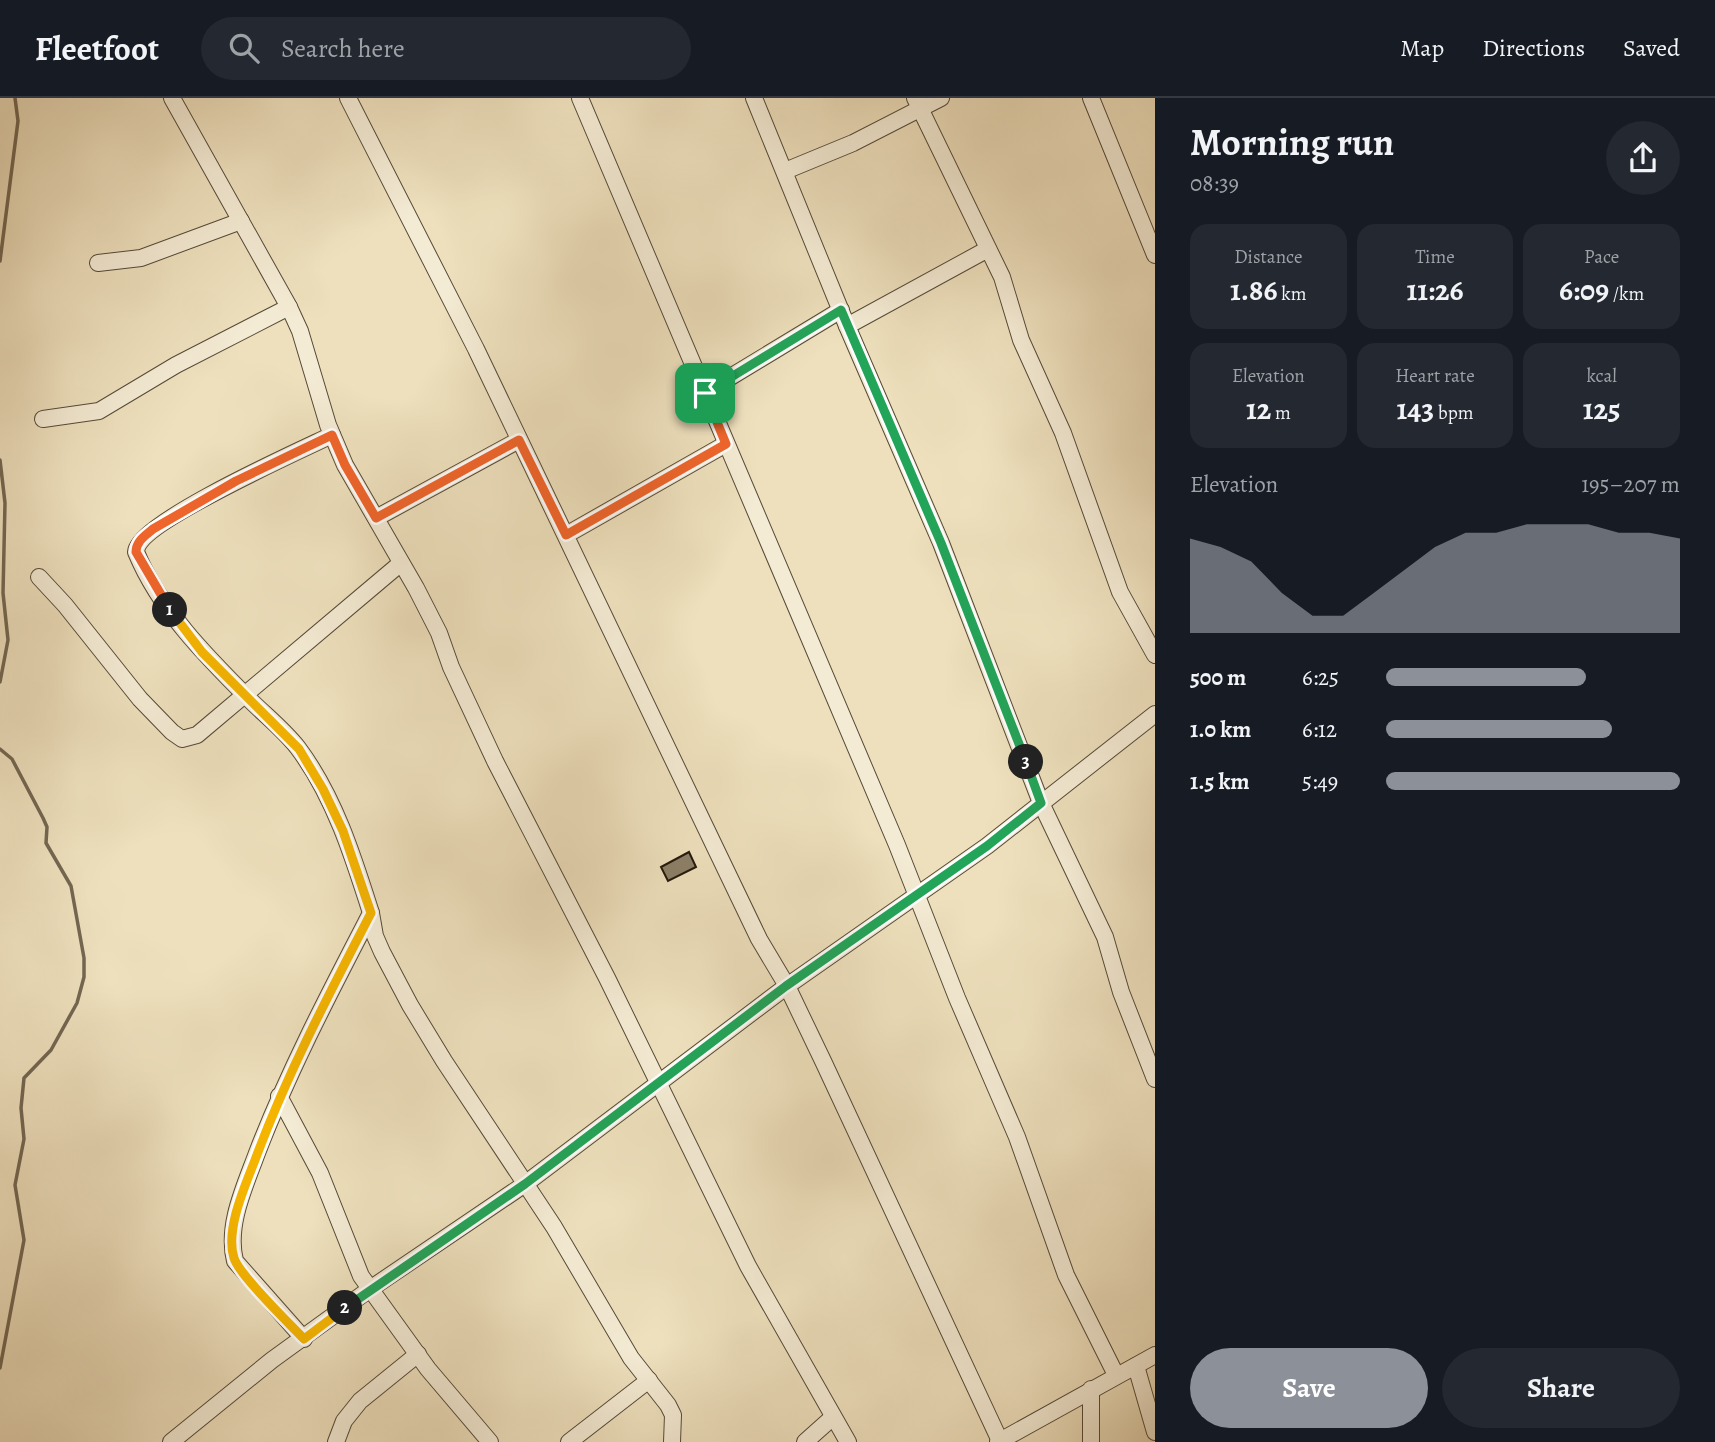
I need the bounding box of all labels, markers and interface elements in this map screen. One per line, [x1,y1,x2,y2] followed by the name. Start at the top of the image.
[201,17,691,80] search box
[35,26,159,71] text: Fleetfoot
[225,29,263,67] icon: search
[281,31,405,66] text: Search here
[1400,32,1444,64] text: Map
[1482,32,1585,64] text: Directions
[1623,32,1680,64] text: Saved
[1190,116,1394,168] text: Morning run
[1606,121,1680,195] button: share
[1190,168,1239,199] text: 08:39
[1234,244,1302,270] text: Distance
[1415,244,1455,270] text: Time
[1584,244,1619,270] text: Pace
[1230,270,1278,310] text: 1.86
[1406,270,1464,310] text: 11:26
[1559,270,1609,310] text: 6:09
[1278,281,1307,307] text: km
[1609,281,1644,307] text: /km
[675,363,735,423] pin
[1232,363,1305,389] text: Elevation
[1395,363,1475,389] text: Heart rate
[1586,363,1617,389] text: kcal
[686,374,724,412] icon: arrive
[1246,389,1271,429] text: 12
[1396,389,1434,429] text: 143
[1583,389,1621,429] text: 125
[1271,400,1291,426] text: m
[1434,400,1474,426] text: bpm
[1190,469,1278,500] text: Elevation
[1581,469,1680,500] text: 195–207 m
[152,592,188,628] pin: 1
[166,596,173,622] text: 1
[1190,662,1246,693] text: 500 m
[1302,662,1339,693] text: 6:25
[1190,714,1251,745] text: 1.0 km
[1302,714,1337,745] text: 6:12
[1009,744,1044,780] pin: 3
[1021,748,1030,774] text: 3
[1190,766,1250,797] text: 1.5 km
[1302,766,1338,797] text: 5:49
[328,1290,362,1326] pin: 2
[340,1294,349,1320] text: 2
[1190,1348,1428,1428] button: Save
[1442,1348,1680,1428] button: Share

